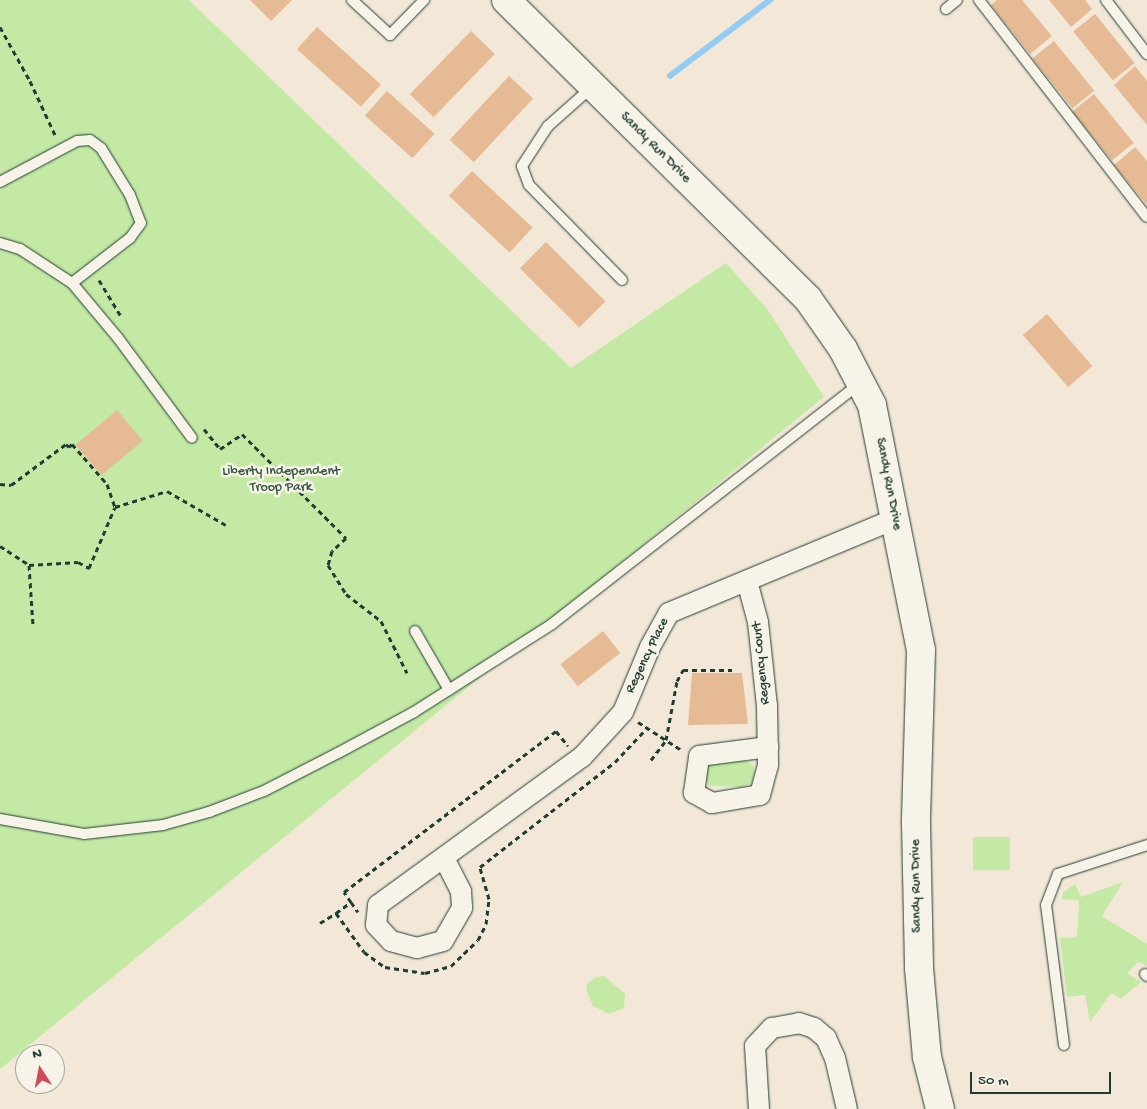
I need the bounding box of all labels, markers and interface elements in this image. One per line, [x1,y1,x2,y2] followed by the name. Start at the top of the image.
[616,109,694,187] street label: Sandy Run Drive
[871,436,905,532] street label: Sandy Run Drive
[222,464,340,497] park label: Liberty Independent Troop Park
[622,615,674,697] street label: Regency Place
[749,621,775,705] street label: Regency Court
[908,839,926,933] street label: Sandy Run Drive
[15,1044,65,1094] north arrow
[31,1046,43,1064] text: N
[972,1062,1113,1094] scale bar
[978,1072,1009,1090] text: 50 m

